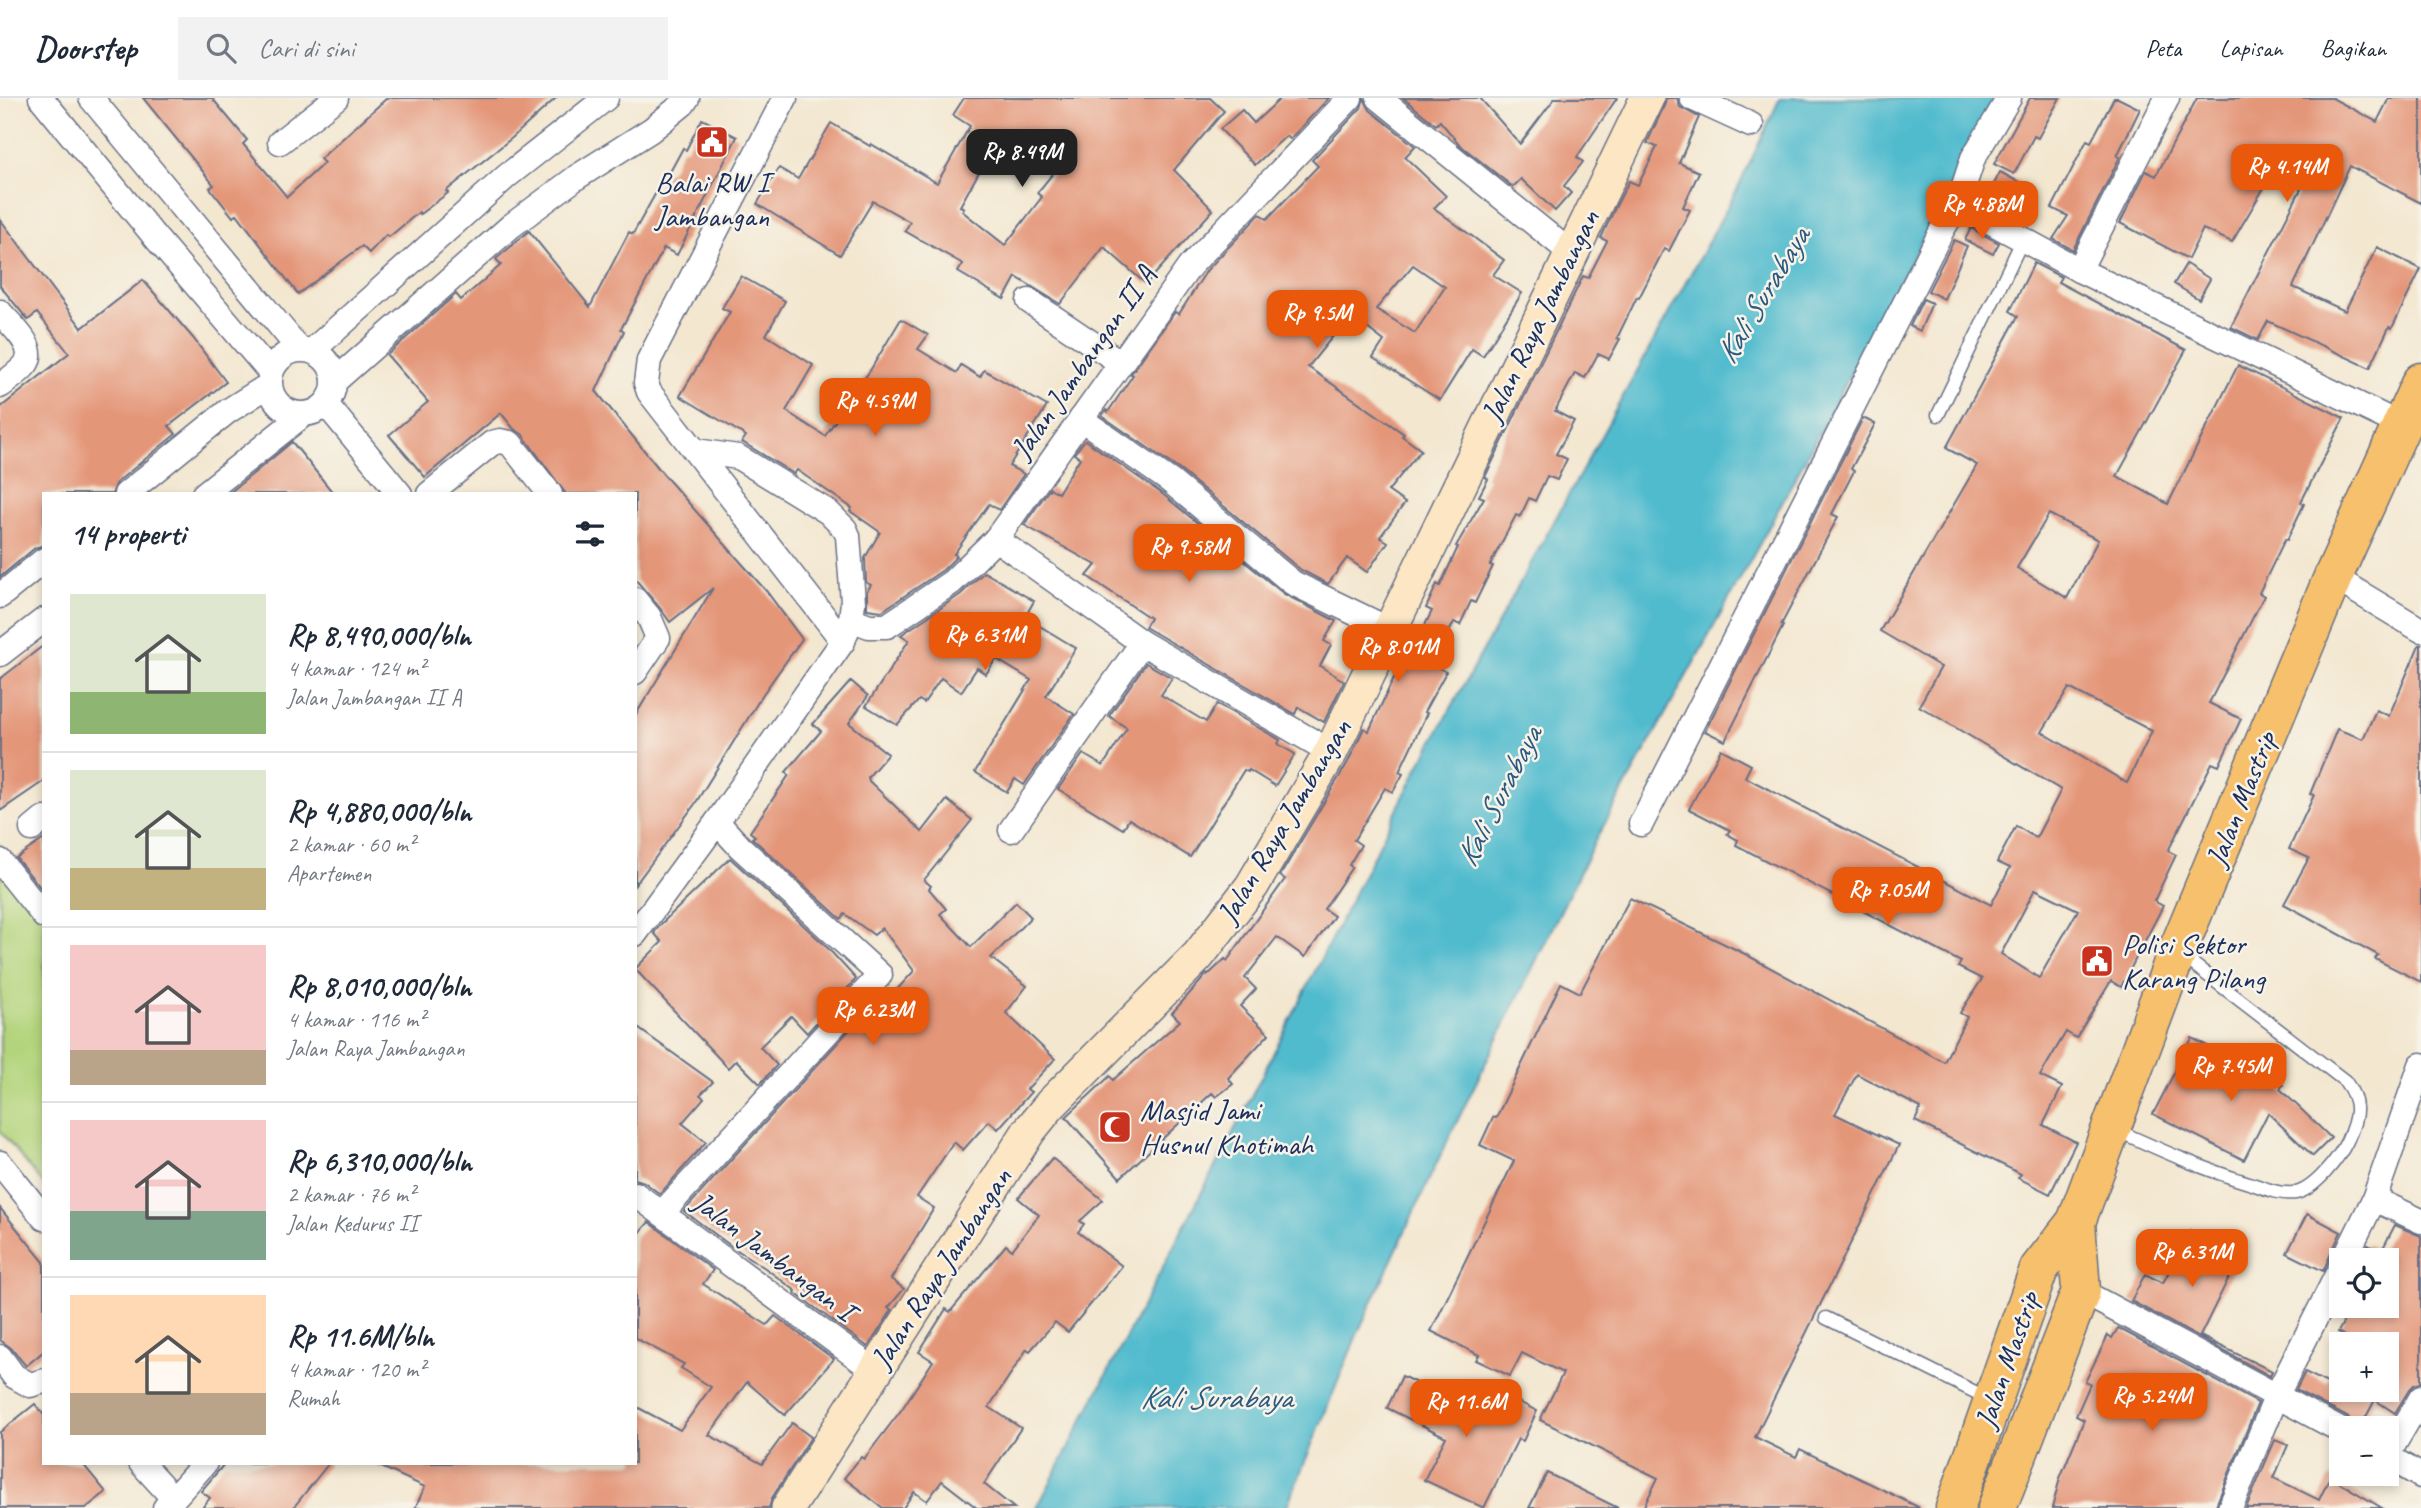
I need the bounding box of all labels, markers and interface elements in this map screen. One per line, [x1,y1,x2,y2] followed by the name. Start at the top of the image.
[178,17,668,80] search box
[35,27,136,69] text: Doorstep
[202,29,240,67] icon: search
[258,32,354,65] text: Cari di sini
[2145,33,2182,63] text: Peta
[2220,33,2283,63] text: Lapisan
[2321,33,2386,63] text: Bagikan
[693,123,731,161] public building icon: Balai RW I Jambangan
[950,130,1094,189] pin: Rp 8.49M
[982,137,1062,166] text: Rp 8.49M
[2215,144,2359,204] pin: Rp 4.14M
[2247,152,2327,181] text: Rp 4.14M
[653,163,776,235] place label: Balai RW I Jambangan
[1910,181,2054,241] pin: Rp 4.88M
[1942,189,2022,218] text: Rp 4.88M
[1471,203,1608,430] street label: Jalan Raya Jambangan
[1706,216,1821,371] water label: Kali Surabaya
[1001,257,1164,468] street label: Jalan Jambangan II A
[1252,290,1382,350] pin: Rp 9.5M
[1283,298,1351,327] text: Rp 9.5M
[803,378,947,438] pin: Rp 4.59M
[836,386,914,415] text: Rp 4.59M
[70,515,185,553] text: 14 properti
[571,515,609,553] icon: filters
[1117,524,1261,584] pin: Rp 9.58M
[1150,532,1228,561] text: Rp 9.58M
[913,612,1057,672] pin: Rp 6.31M
[287,616,471,654] text: Rp 8,490,000/bln
[945,620,1025,649] text: Rp 6.31M
[126,622,210,706] icon: home
[1326,624,1470,684] pin: Rp 8.01M
[1358,632,1438,661] text: Rp 8.01M
[287,654,425,683] text: 4 kamar · 124 m²
[287,683,462,712] text: Jalan Jambangan II A
[1207,711,1360,932] street label: Jalan Raya Jambangan
[1446,716,1553,873] water label: Kali Surabaya
[2196,725,2286,874] street label: Jalan Mastrip
[287,792,471,830] text: Rp 4,880,000/bln
[126,798,210,882] icon: home
[287,830,415,859] text: 2 kamar · 60 m²
[287,859,371,888] text: Apartemen
[1816,868,1960,927] pin: Rp 7.05M
[1848,875,1928,904] text: Rp 7.05M
[2122,925,2267,997] place label: Polisi Sektor Karang Pilang
[2078,942,2116,980] public building icon: Polisi Sektor Karang Pilang
[287,967,471,1005] text: Rp 8,010,000/bln
[126,973,210,1057] icon: home
[801,988,945,1047] pin: Rp 6.23M
[833,995,913,1024] text: Rp 6.23M
[287,1005,425,1034] text: 4 kamar · 116 m²
[287,1034,465,1063] text: Jalan Raya Jambangan
[2159,1044,2303,1103] pin: Rp 7.45M
[2191,1051,2271,1080] text: Rp 7.45M
[1140,1091,1315,1163] place label: Masjid Jami Husnul Khotimah
[1096,1108,1134,1146] mosque icon: Masjid Jami Husnul Khotimah
[287,1142,472,1180] text: Rp 6,310,000/bln
[126,1148,210,1232] icon: home
[861,1160,1020,1377] street label: Jalan Raya Jambangan
[287,1180,415,1209] text: 2 kamar · 76 m²
[684,1182,868,1333] street label: Jalan Jambangan I
[287,1209,418,1238] text: Jalan Kedurus II
[2120,1230,2264,1289] pin: Rp 6.31M
[2152,1237,2232,1266] text: Rp 6.31M
[2329,1248,2399,1486] map controls
[2329,1248,2399,1318] button: locate
[1965,1285,2049,1435] street label: Jalan Mastrip
[287,1317,434,1355] text: Rp 11.6M/bln
[126,1323,210,1407] icon: home
[2329,1332,2399,1402] button: +
[287,1355,425,1384] text: 4 kamar · 120 m²
[2080,1374,2224,1433] pin: Rp 5.24M
[1140,1377,1296,1418] water label: Kali Surabaya
[1394,1380,1538,1439] pin: Rp 11.6M
[2112,1381,2192,1410] text: Rp 5.24M
[287,1384,340,1413] text: Rumah
[1426,1387,1506,1416] text: Rp 11.6M
[2329,1416,2399,1486] button: −

